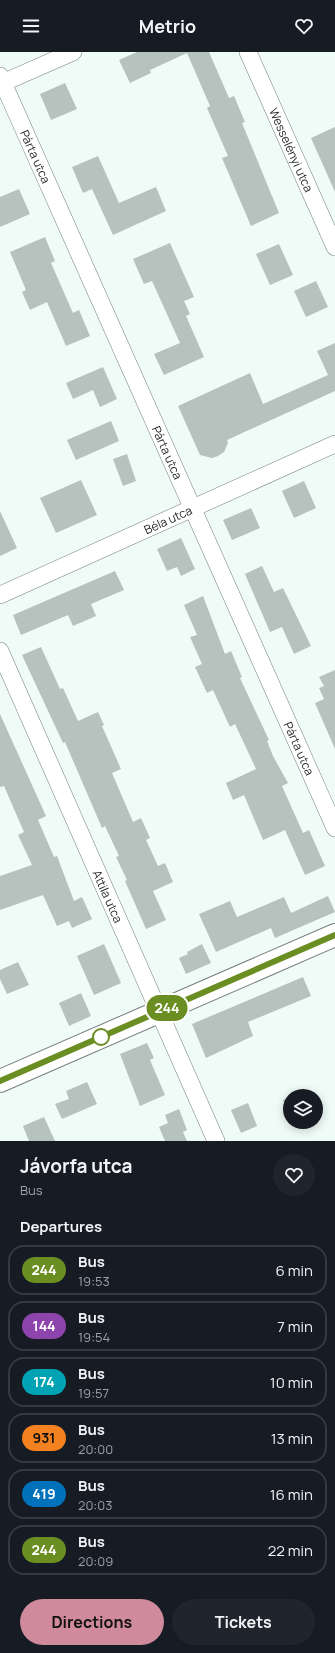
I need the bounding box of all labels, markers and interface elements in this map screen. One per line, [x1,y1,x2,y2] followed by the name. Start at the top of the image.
[139,14,196,38] text: Metrio
[20,15,42,37] icon: menu
[293,15,315,37] icon: heart
[265,105,318,194] street label: Wesselényi utca
[16,127,55,186] street label: Párta utca
[148,423,187,482] street label: Párta utca
[141,501,195,538] street label: Béla utca
[280,719,319,778] street label: Párta utca
[89,867,127,925] street label: Attila utca
[144,995,190,1021] line badge: 244
[155,998,179,1017] text: 244
[92,1028,110,1046] unlabelled marker
[283,1089,323,1129] map controls
[283,1089,323,1129] button: layers
[20,1153,132,1179] text: Jávorfa utca
[273,1154,315,1196] button: heart
[20,1181,43,1199] text: Bus
[20,1216,102,1237] text: Departures
[78,1251,105,1272] text: Bus
[32,1260,56,1279] text: 244
[276,1260,313,1281] text: 6 min
[78,1272,110,1290] text: 19:53
[78,1307,105,1328] text: Bus
[33,1316,56,1335] text: 144
[277,1316,313,1337] text: 7 min
[78,1328,110,1346] text: 19:54
[78,1363,105,1384] text: Bus
[33,1372,55,1391] text: 174
[270,1372,313,1393] text: 10 min
[78,1384,109,1402] text: 19:57
[78,1419,105,1440] text: Bus
[33,1428,55,1447] text: 931
[271,1428,313,1449] text: 13 min
[78,1440,113,1458] text: 20:00
[78,1475,105,1496] text: Bus
[32,1484,56,1503] text: 419
[270,1484,313,1505] text: 16 min
[78,1496,112,1514] text: 20:03
[78,1531,105,1552] text: Bus
[32,1540,56,1559] text: 244
[268,1540,313,1561] text: 22 min
[78,1552,113,1570] text: 20:09
[20,1599,164,1645] button: Directions
[172,1599,315,1645] button: Tickets

